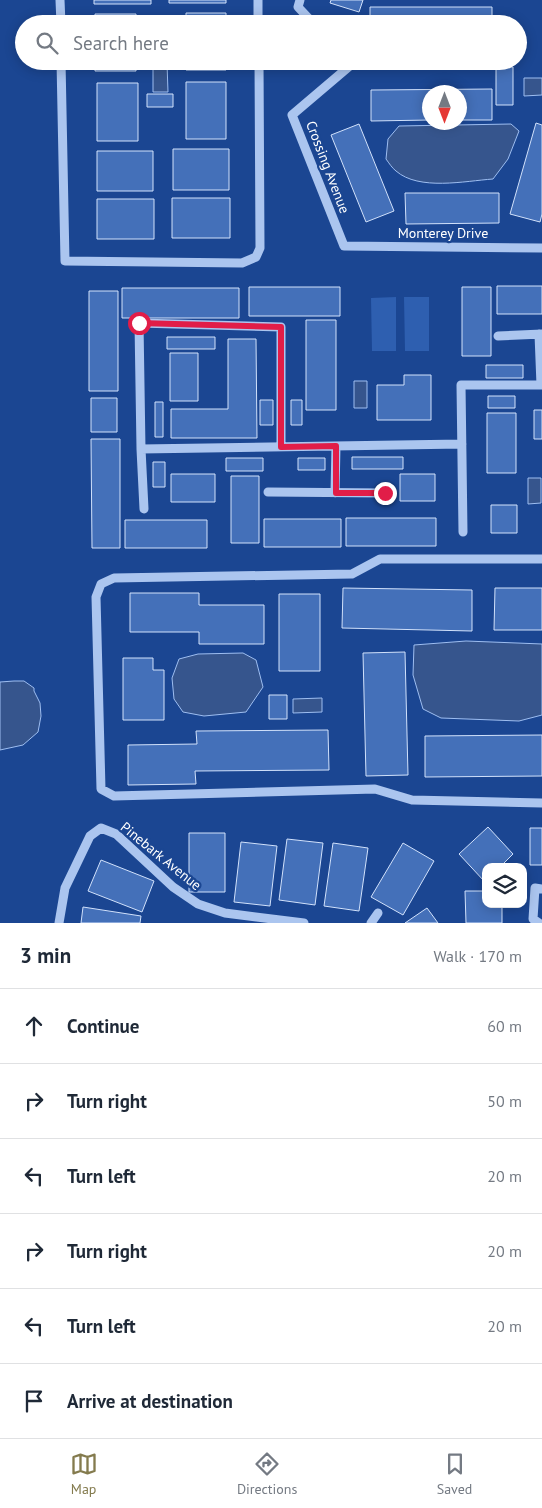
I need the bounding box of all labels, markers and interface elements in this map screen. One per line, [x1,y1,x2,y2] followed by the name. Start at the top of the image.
[15,15,527,70] search box
[33,29,61,57] icon: search
[73,31,169,55] text: Search here
[422,85,467,130] north arrow
[302,118,354,216] street label: Crossing Avenue
[398,224,488,242] street label: Monterey Drive
[128,312,151,335] route start
[374,482,397,505] route end
[117,818,205,894] street label: Pinebark Avenue
[482,863,527,908] map controls
[482,863,527,908] button: layers
[20,942,71,969] text: 3 min
[433,946,522,966] text: Walk · 170 m
[20,1012,48,1040] icon: ahead
[67,1014,139,1038] text: Continue
[487,1016,522,1036] text: 60 m
[20,1087,48,1115] icon: right
[67,1089,147,1113] text: Turn right
[487,1091,522,1111] text: 50 m
[20,1162,48,1190] icon: left
[67,1164,136,1188] text: Turn left
[487,1166,522,1186] text: 20 m
[20,1237,48,1265] icon: right
[67,1239,147,1263] text: Turn right
[487,1241,522,1261] text: 20 m
[20,1312,48,1340] icon: left
[67,1314,136,1338] text: Turn left
[487,1316,522,1336] text: 20 m
[20,1387,48,1415] icon: arrive
[67,1389,233,1413] text: Arrive at destination
[70,1450,98,1498] tab: Map
[237,1450,297,1498] tab: Directions
[437,1450,472,1498] tab: Saved

